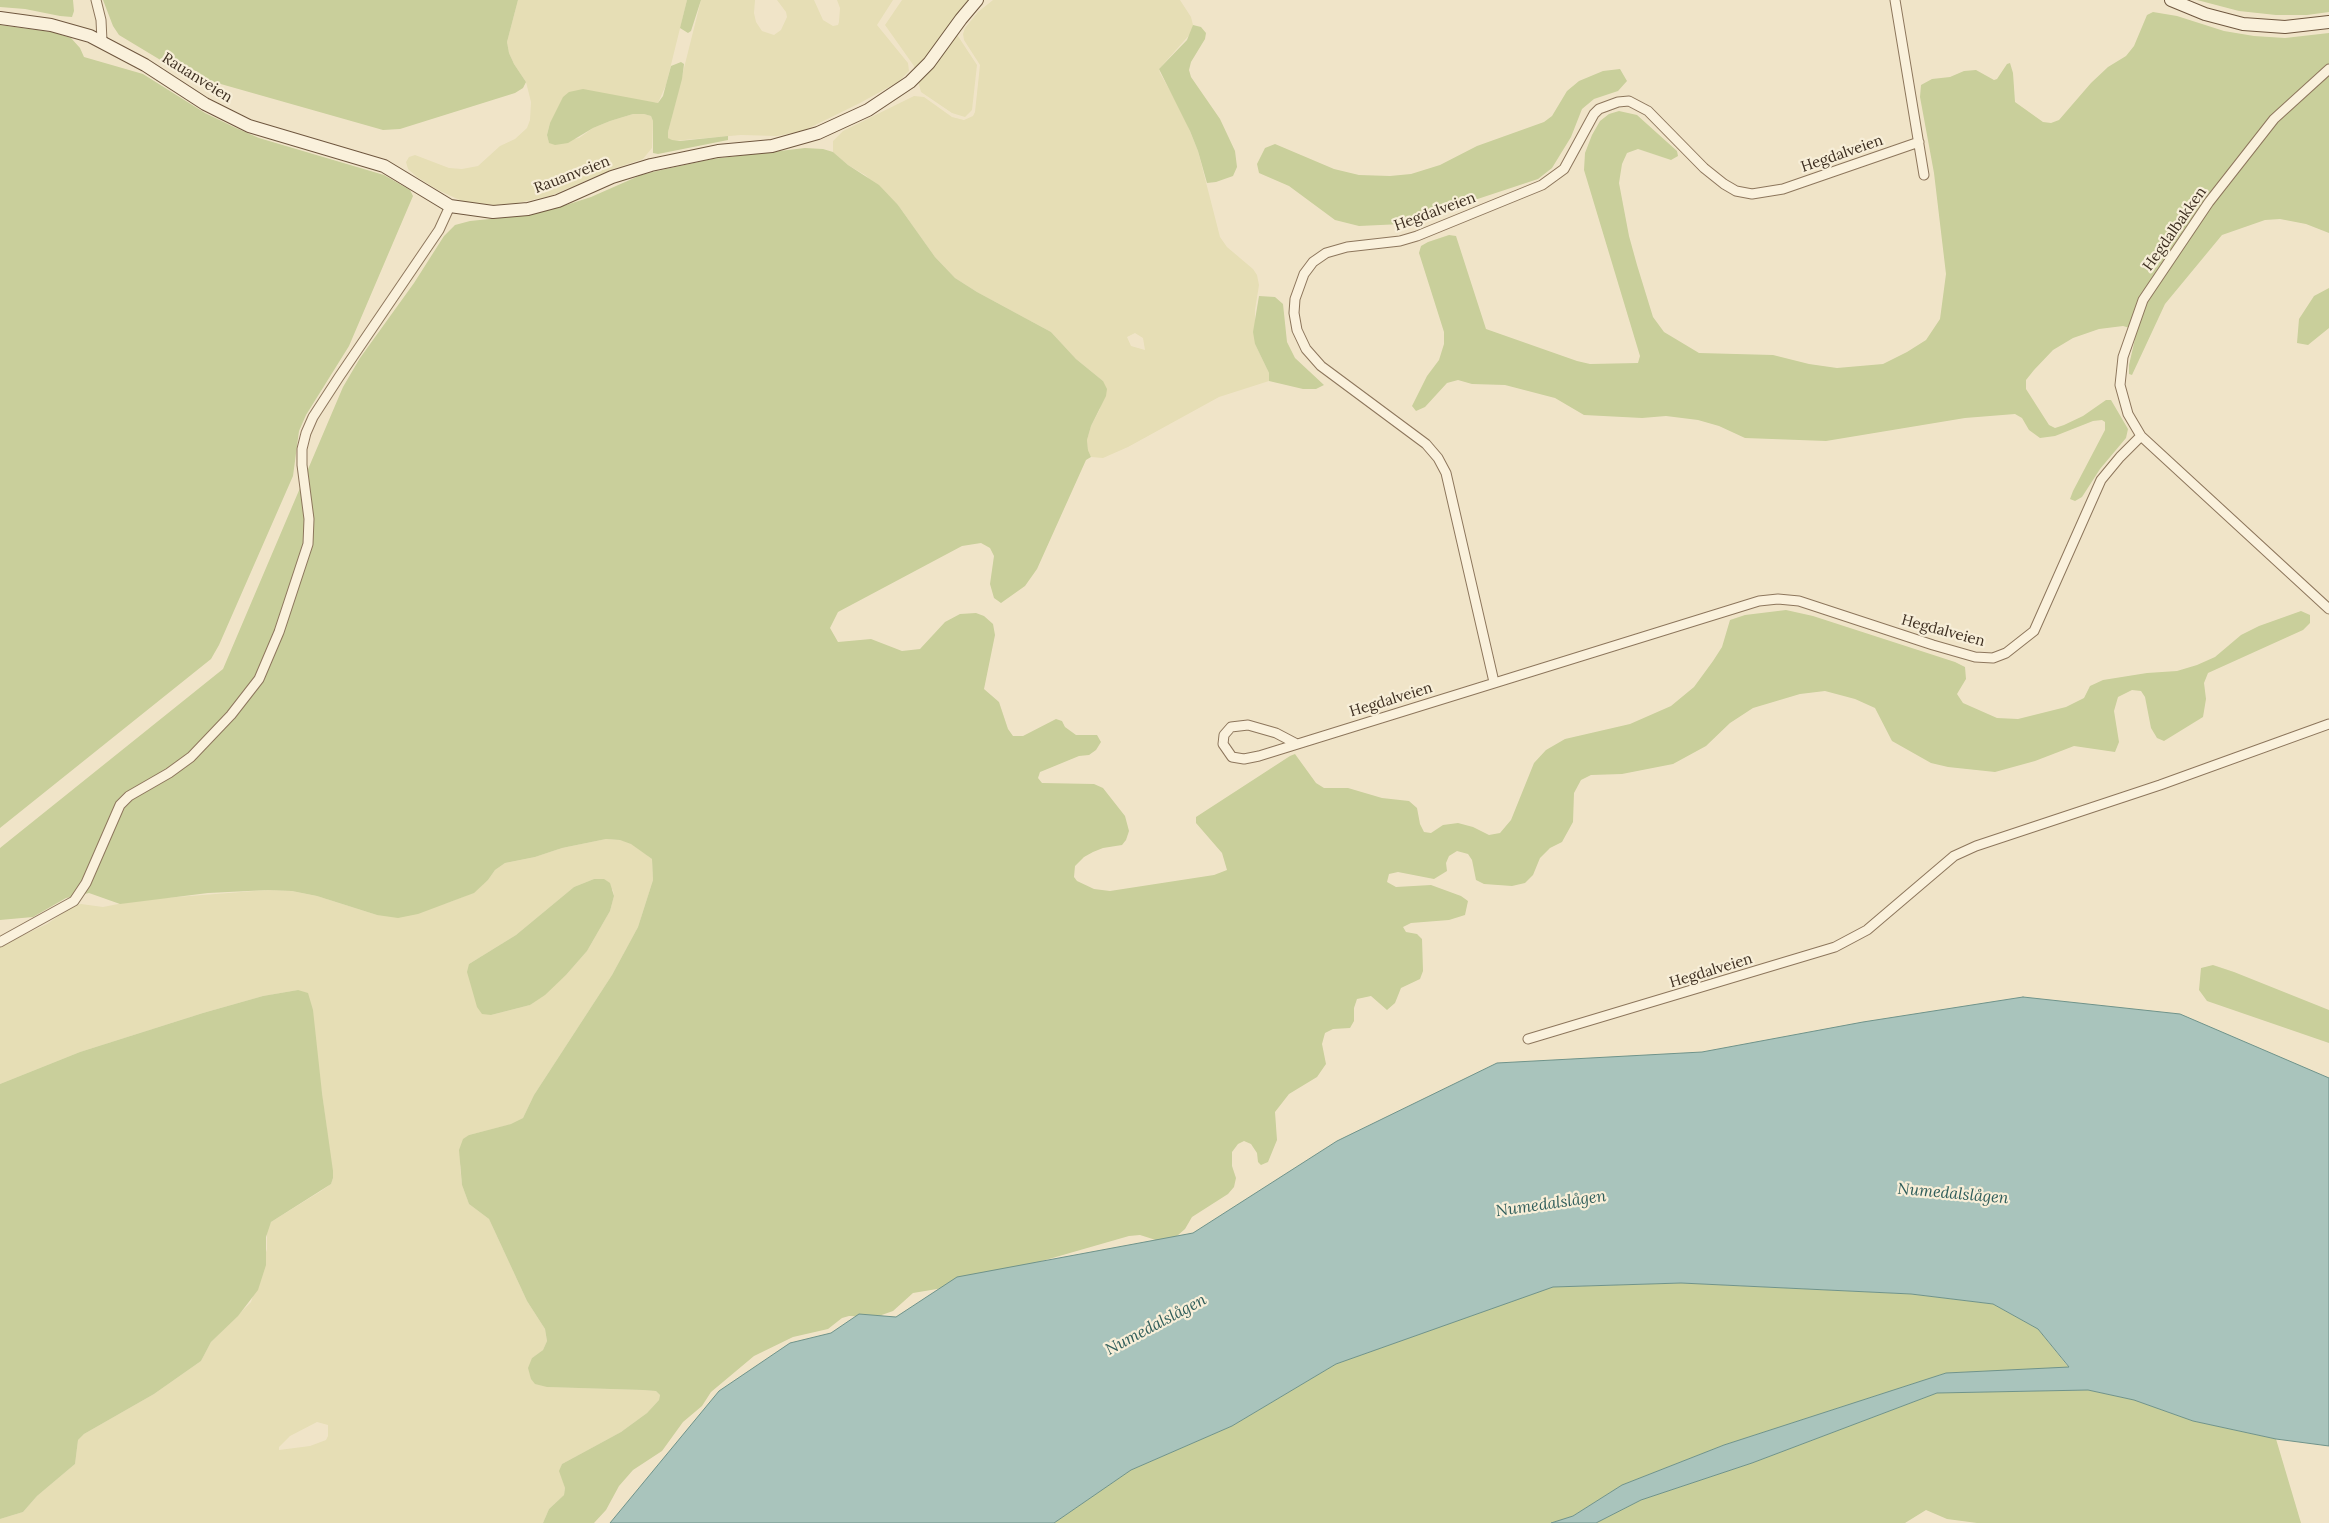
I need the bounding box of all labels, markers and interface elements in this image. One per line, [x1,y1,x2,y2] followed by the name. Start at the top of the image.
[158,49,236,107] street label: Rauanveien
[1799,132,1885,176] street label: Hegdalveien
[532,152,612,198] street label: Rauanveien
[2139,184,2211,274] street label: Hegdalbakken
[1392,189,1478,235] street label: Hegdalveien
[1899,611,1987,651] street label: Hegdalveien
[1347,679,1435,721] street label: Hegdalveien
[1667,950,1755,992] street label: Hegdalveien
[1897,1180,2009,1208] water label: Numedalslågen
[1495,1187,1607,1221] water label: Numedalslågen
[1102,1290,1210,1360] water label: Numedalslågen

